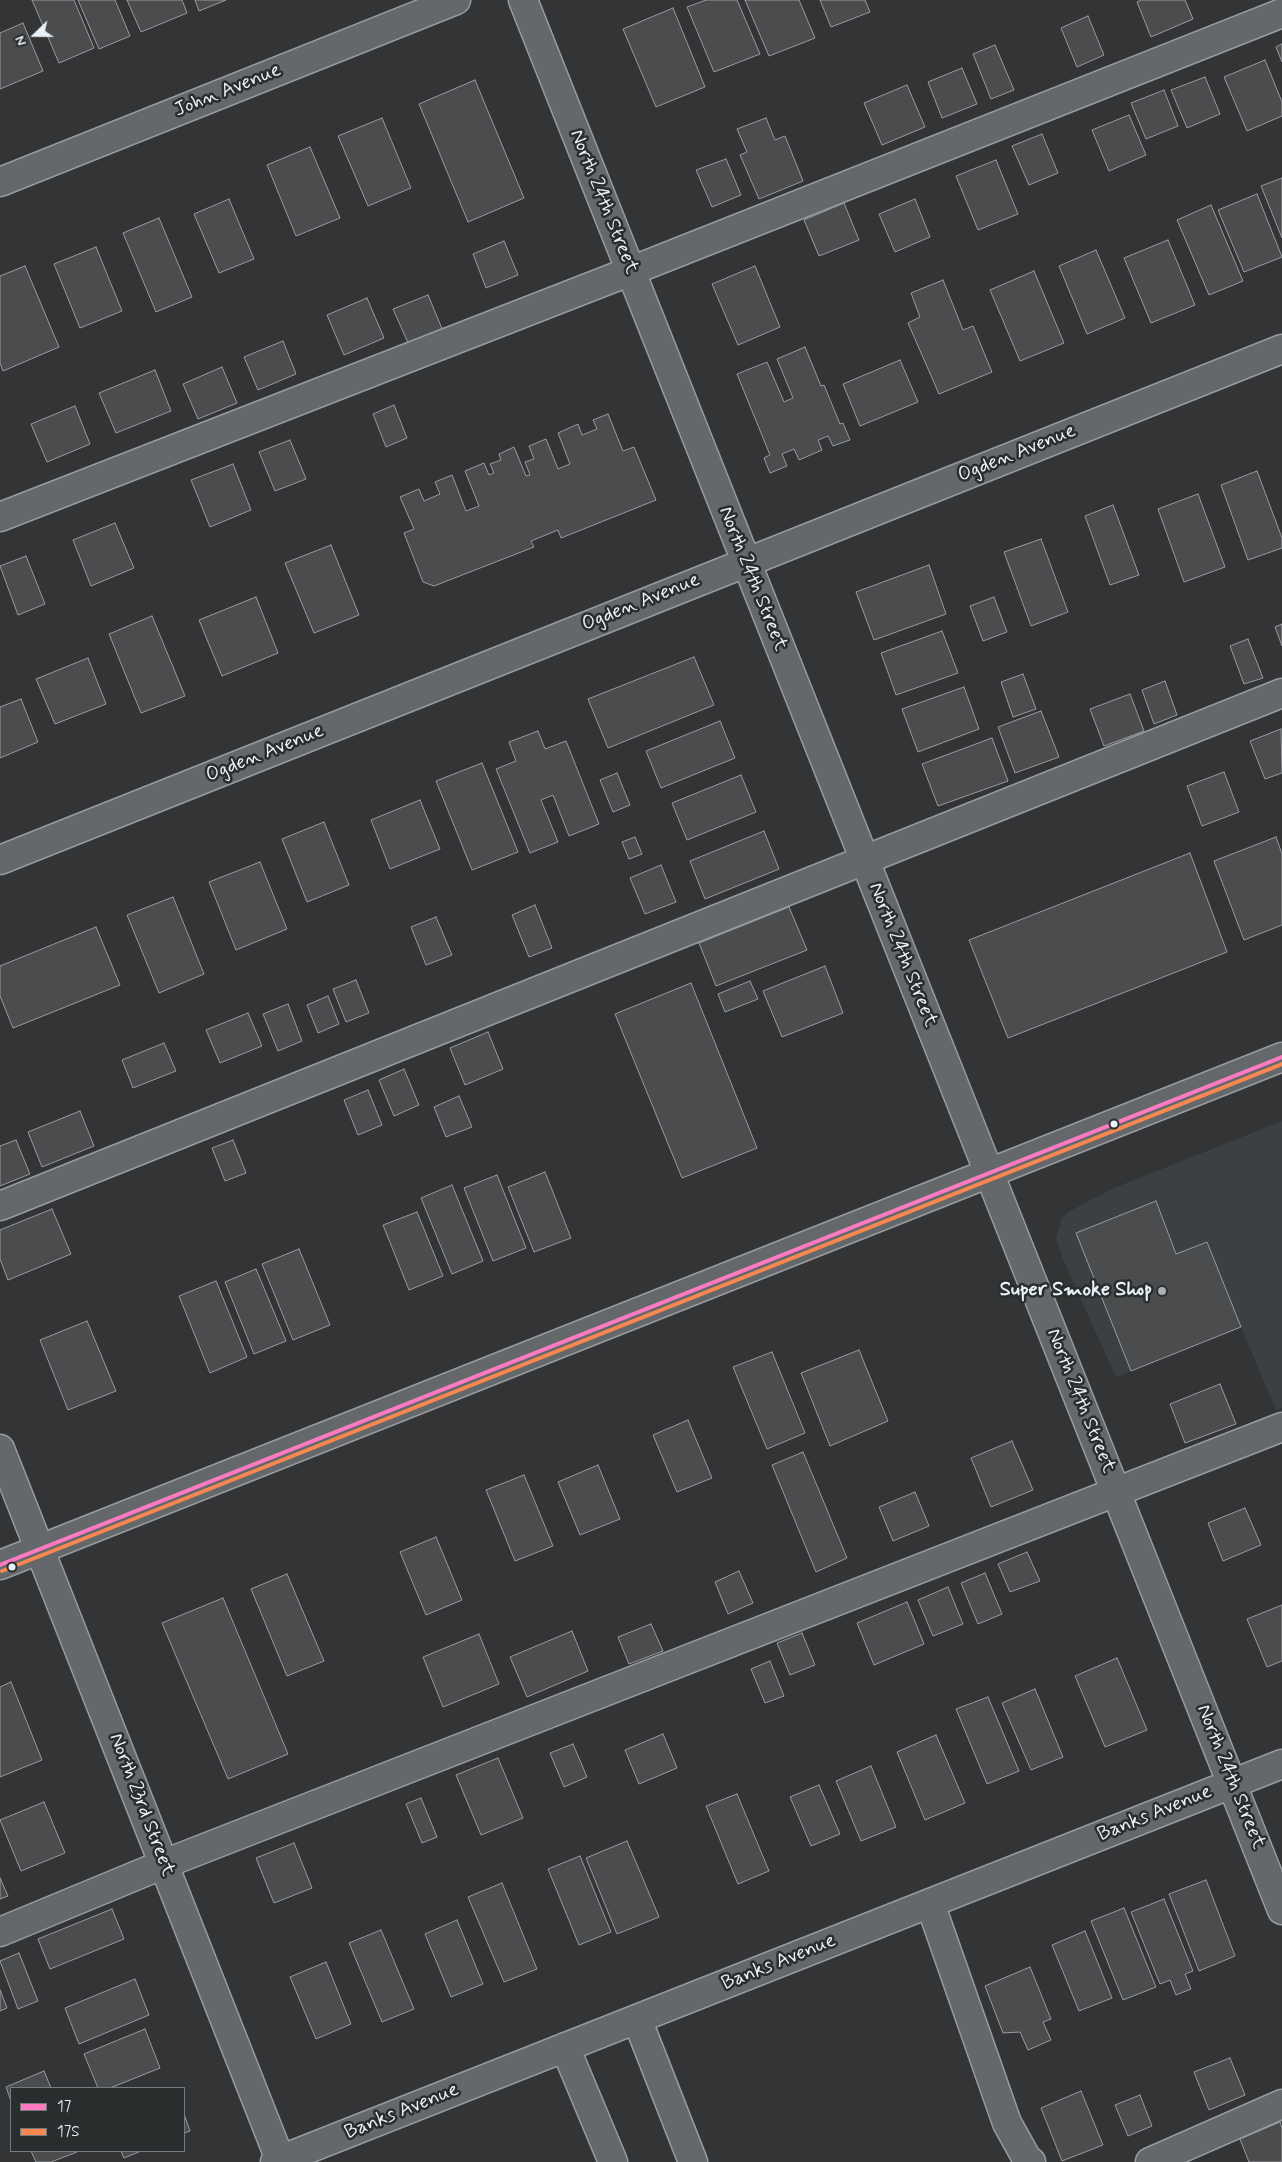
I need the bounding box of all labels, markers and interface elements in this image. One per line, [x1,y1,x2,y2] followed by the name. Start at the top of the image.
[10,10,60,60] north arrow
[11,33,31,48] text: N
[171,59,285,123] street label: John Avenue
[563,126,643,278] street label: North 24th Street
[955,419,1079,489] street label: Ogden Avenue
[712,503,792,655] street label: North 24th Street
[579,568,703,638] street label: Ogden Avenue
[203,719,327,789] street label: Ogden Avenue
[862,879,942,1031] street label: North 24th Street
[1109,1119,1119,1129] unlabelled marker
[1000,1279,1152,1303] place label: Super Smoke Shop
[1156,1285,1168,1297] marker: Super Smoke Shop
[1040,1325,1120,1477] street label: North 24th Street
[7,1562,17,1572] unlabelled marker
[1190,1701,1270,1853] street label: North 24th Street
[103,1730,179,1880] street label: North 23rd Street
[1094,1780,1216,1848] street label: Banks Avenue
[718,1929,840,1997] street label: Banks Avenue
[341,2078,463,2146] street label: Banks Avenue
[10,2087,185,2152] legend
[57,2097,71,2117] text: 17
[57,2122,80,2142] text: 17S

